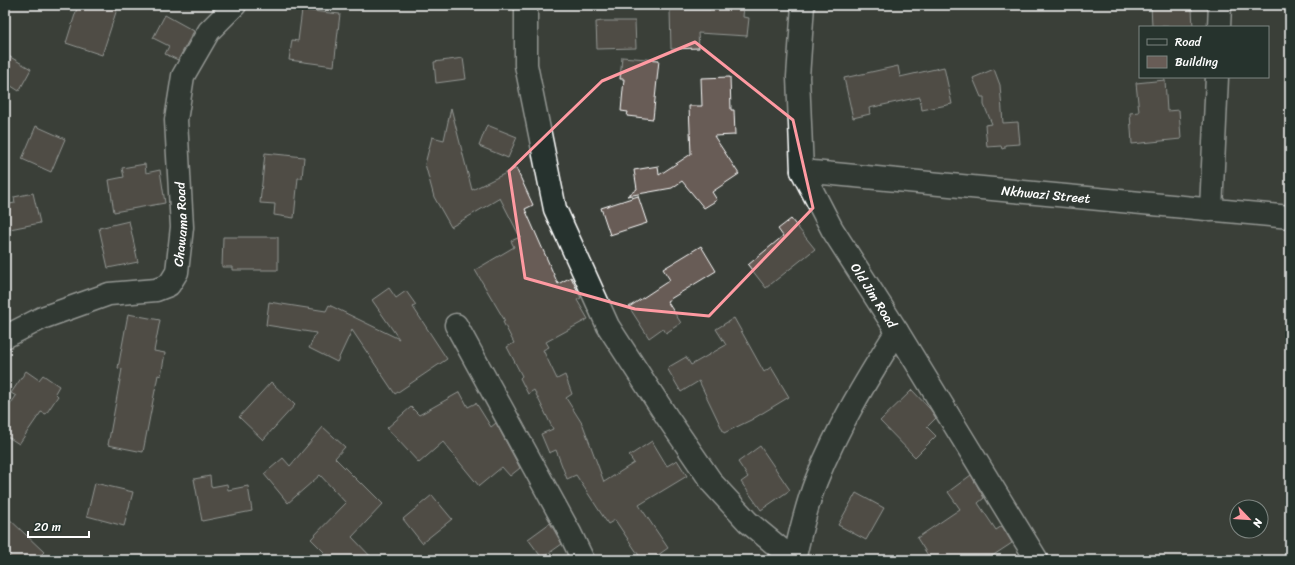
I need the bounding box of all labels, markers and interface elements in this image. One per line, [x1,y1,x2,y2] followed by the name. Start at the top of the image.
[1139,26,1269,78] legend
[1175,31,1202,53] text: Road
[1175,51,1218,73] text: Building
[1000,179,1092,210] street label: Nkhwazi Street
[167,180,194,268] street label: Chawama Road
[844,258,904,334] street label: Old Jim Road
[1229,499,1269,539] north arrow
[28,513,89,539] scale bar
[1247,515,1268,531] text: N
[34,516,61,538] text: 20 m

